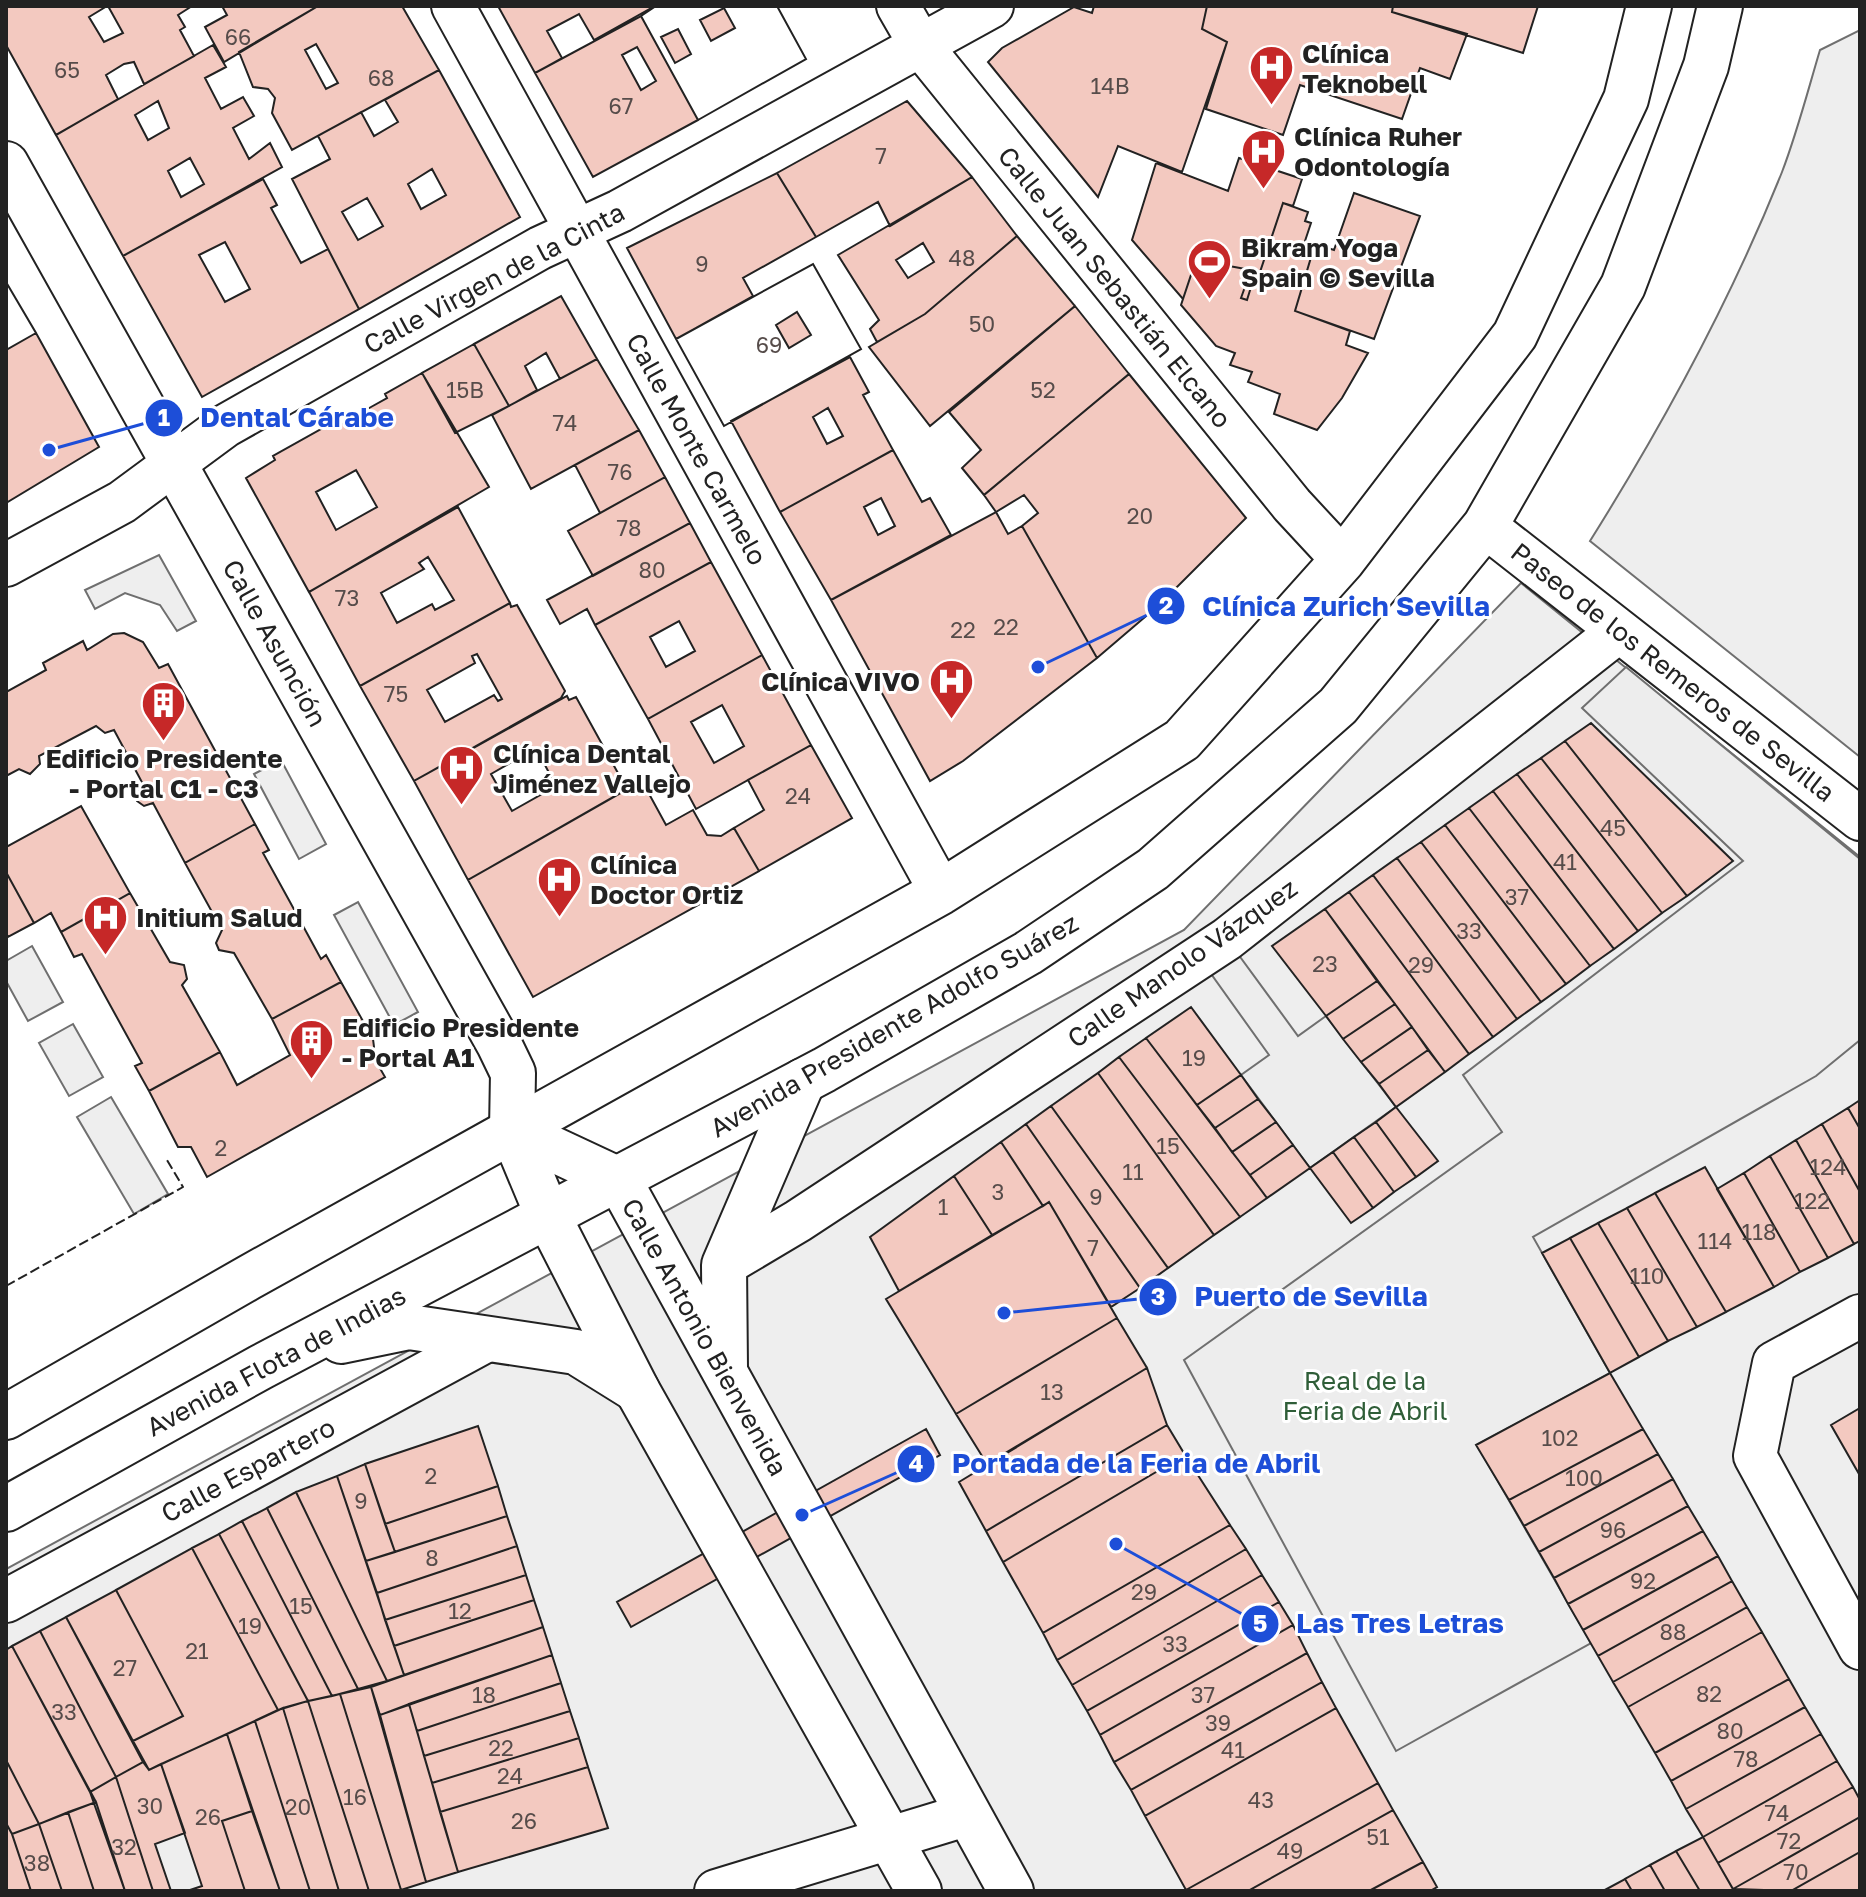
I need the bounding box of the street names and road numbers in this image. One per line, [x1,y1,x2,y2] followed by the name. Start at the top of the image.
[992,140,1238,434] street label: Calle Juan Sebastián Elcano
[358,196,630,360] street label: Calle Virgen de la Cinta
[620,328,774,570] street label: Calle Monte Carmelo
[1505,536,1841,808] street label: Paseo de los Remeros de Sevilla
[216,554,334,732] street label: Calle Asunción
[1061,872,1303,1054] street label: Calle Manolo Vázquez
[704,907,1084,1143] street label: Avenida Presidente Adolfo Suárez
[616,1193,794,1481] street label: Calle Antonio Bienvenida
[141,1279,411,1443] street label: Avenida Flota de Indias
[156,1411,340,1529] street label: Calle Espartero

